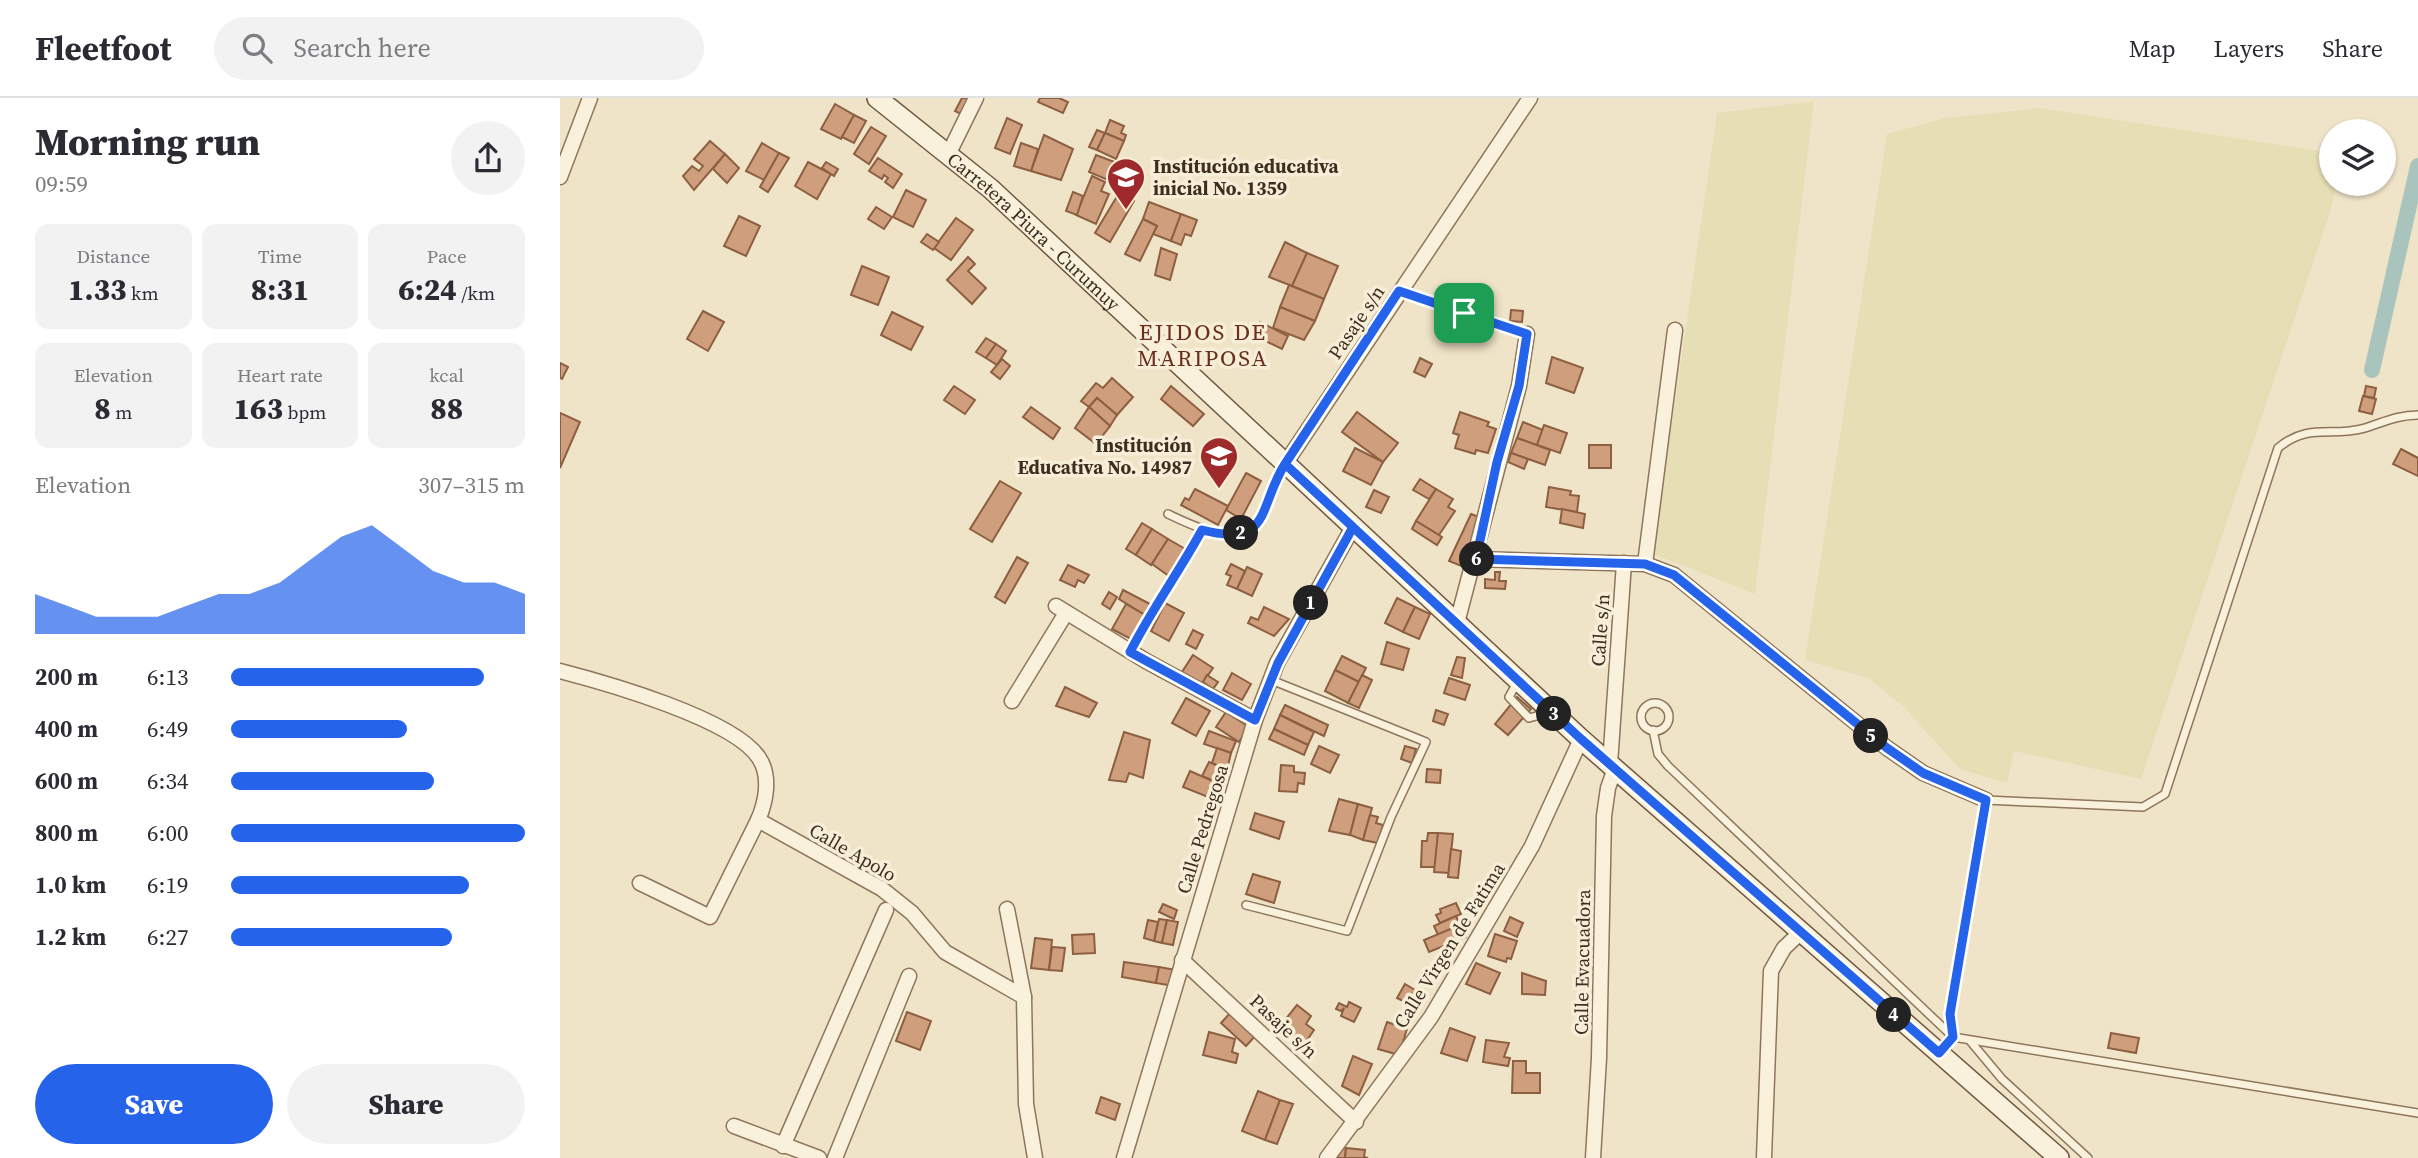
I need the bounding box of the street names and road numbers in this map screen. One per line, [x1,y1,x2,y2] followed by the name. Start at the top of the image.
[942,146,1126,316] street label: Carretera Piura - Curumuy
[1322,280,1390,364] street label: Pasaje s/n
[1584,593,1616,667] street label: Calle s/n
[1170,761,1234,897] street label: Calle Pedregosa
[805,817,901,887] street label: Calle Apolo
[1387,857,1511,1033] street label: Calle Virgen de Fatima
[1568,889,1596,1035] street label: Calle Evacuadora
[1244,988,1324,1064] street label: Pasaje s/n

